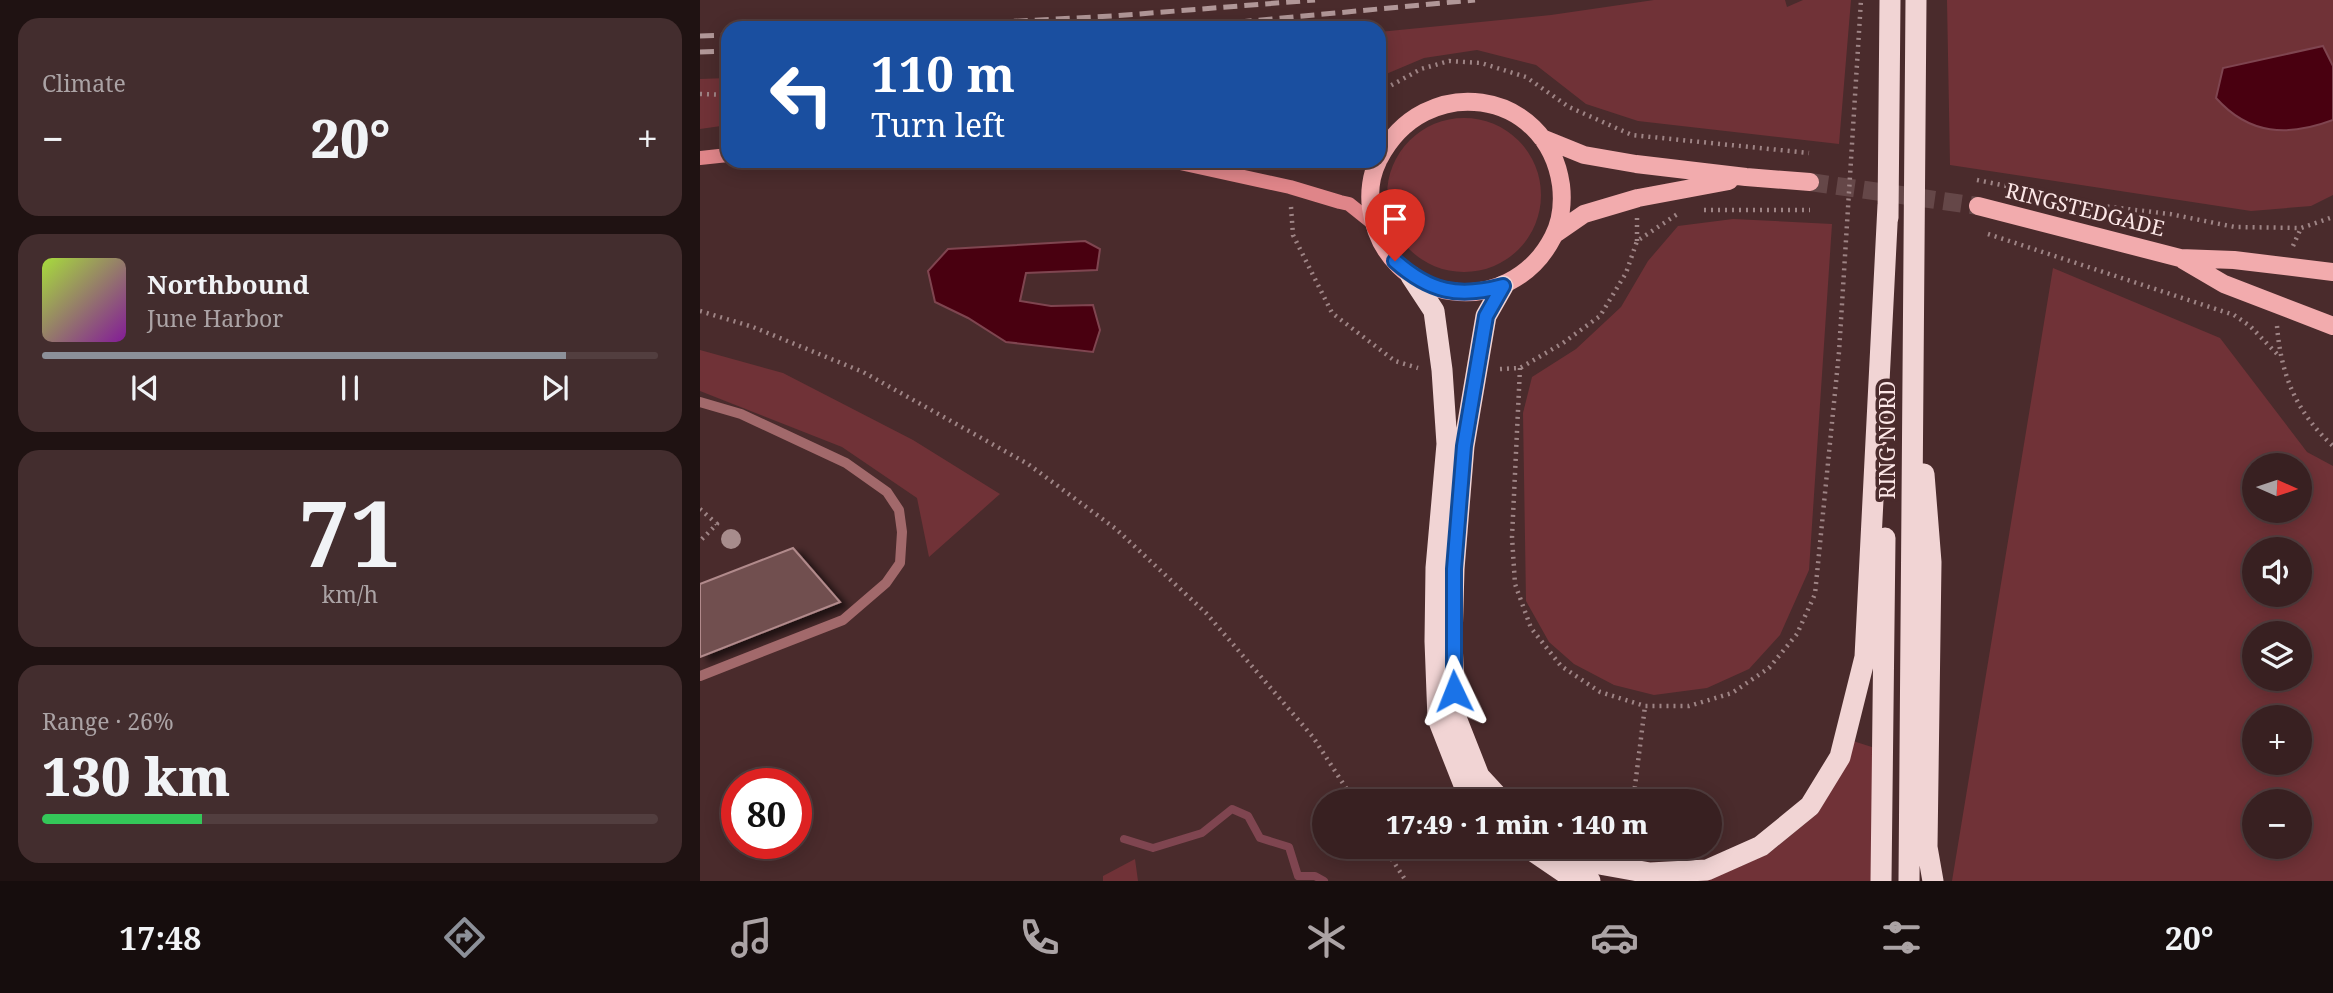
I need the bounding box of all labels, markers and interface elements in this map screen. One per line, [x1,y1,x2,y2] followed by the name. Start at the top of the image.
[871,40,1015,106] text: 110 m
[756,49,847,140] icon: left
[42,67,126,99] text: Climate
[310,102,390,173] text: 20°
[871,103,1005,146] text: Turn left
[42,112,64,164] text: −
[637,112,658,164] text: +
[2003,176,2168,242] street label: RINGSTEDGADE
[1365,189,1425,261] pin
[1376,200,1414,238] icon: arrive
[147,266,309,302] text: Northbound
[147,302,283,334] text: June Harbor
[126,369,164,407] icon: previous
[331,369,369,407] icon: pause
[536,369,574,407] icon: next
[1873,381,1901,499] street label: RING NORD
[2242,453,2312,523] north arrow
[2242,453,2312,859] map controls
[299,470,401,594] text: 71
[2242,537,2312,607] button: sound
[322,578,378,610] text: km/h
[2242,621,2312,691] button: layers
[1417,654,1491,728] position arrow
[42,705,174,737] text: Range · 26%
[2242,705,2312,775] button: +
[42,740,230,811] text: 130 km
[721,768,812,859] speed limit sign: 80
[2242,789,2312,859] button: −
[1386,806,1648,842] text: 17:49 · 1 min · 140 m
[440,913,489,962] icon: directions
[727,913,776,962] icon: music
[1015,913,1064,962] icon: phone
[1302,913,1351,962] icon: climate
[1590,913,1639,962] icon: car
[1877,913,1926,962] icon: filters
[119,916,201,959] text: 17:48
[2165,916,2214,959] text: 20°

